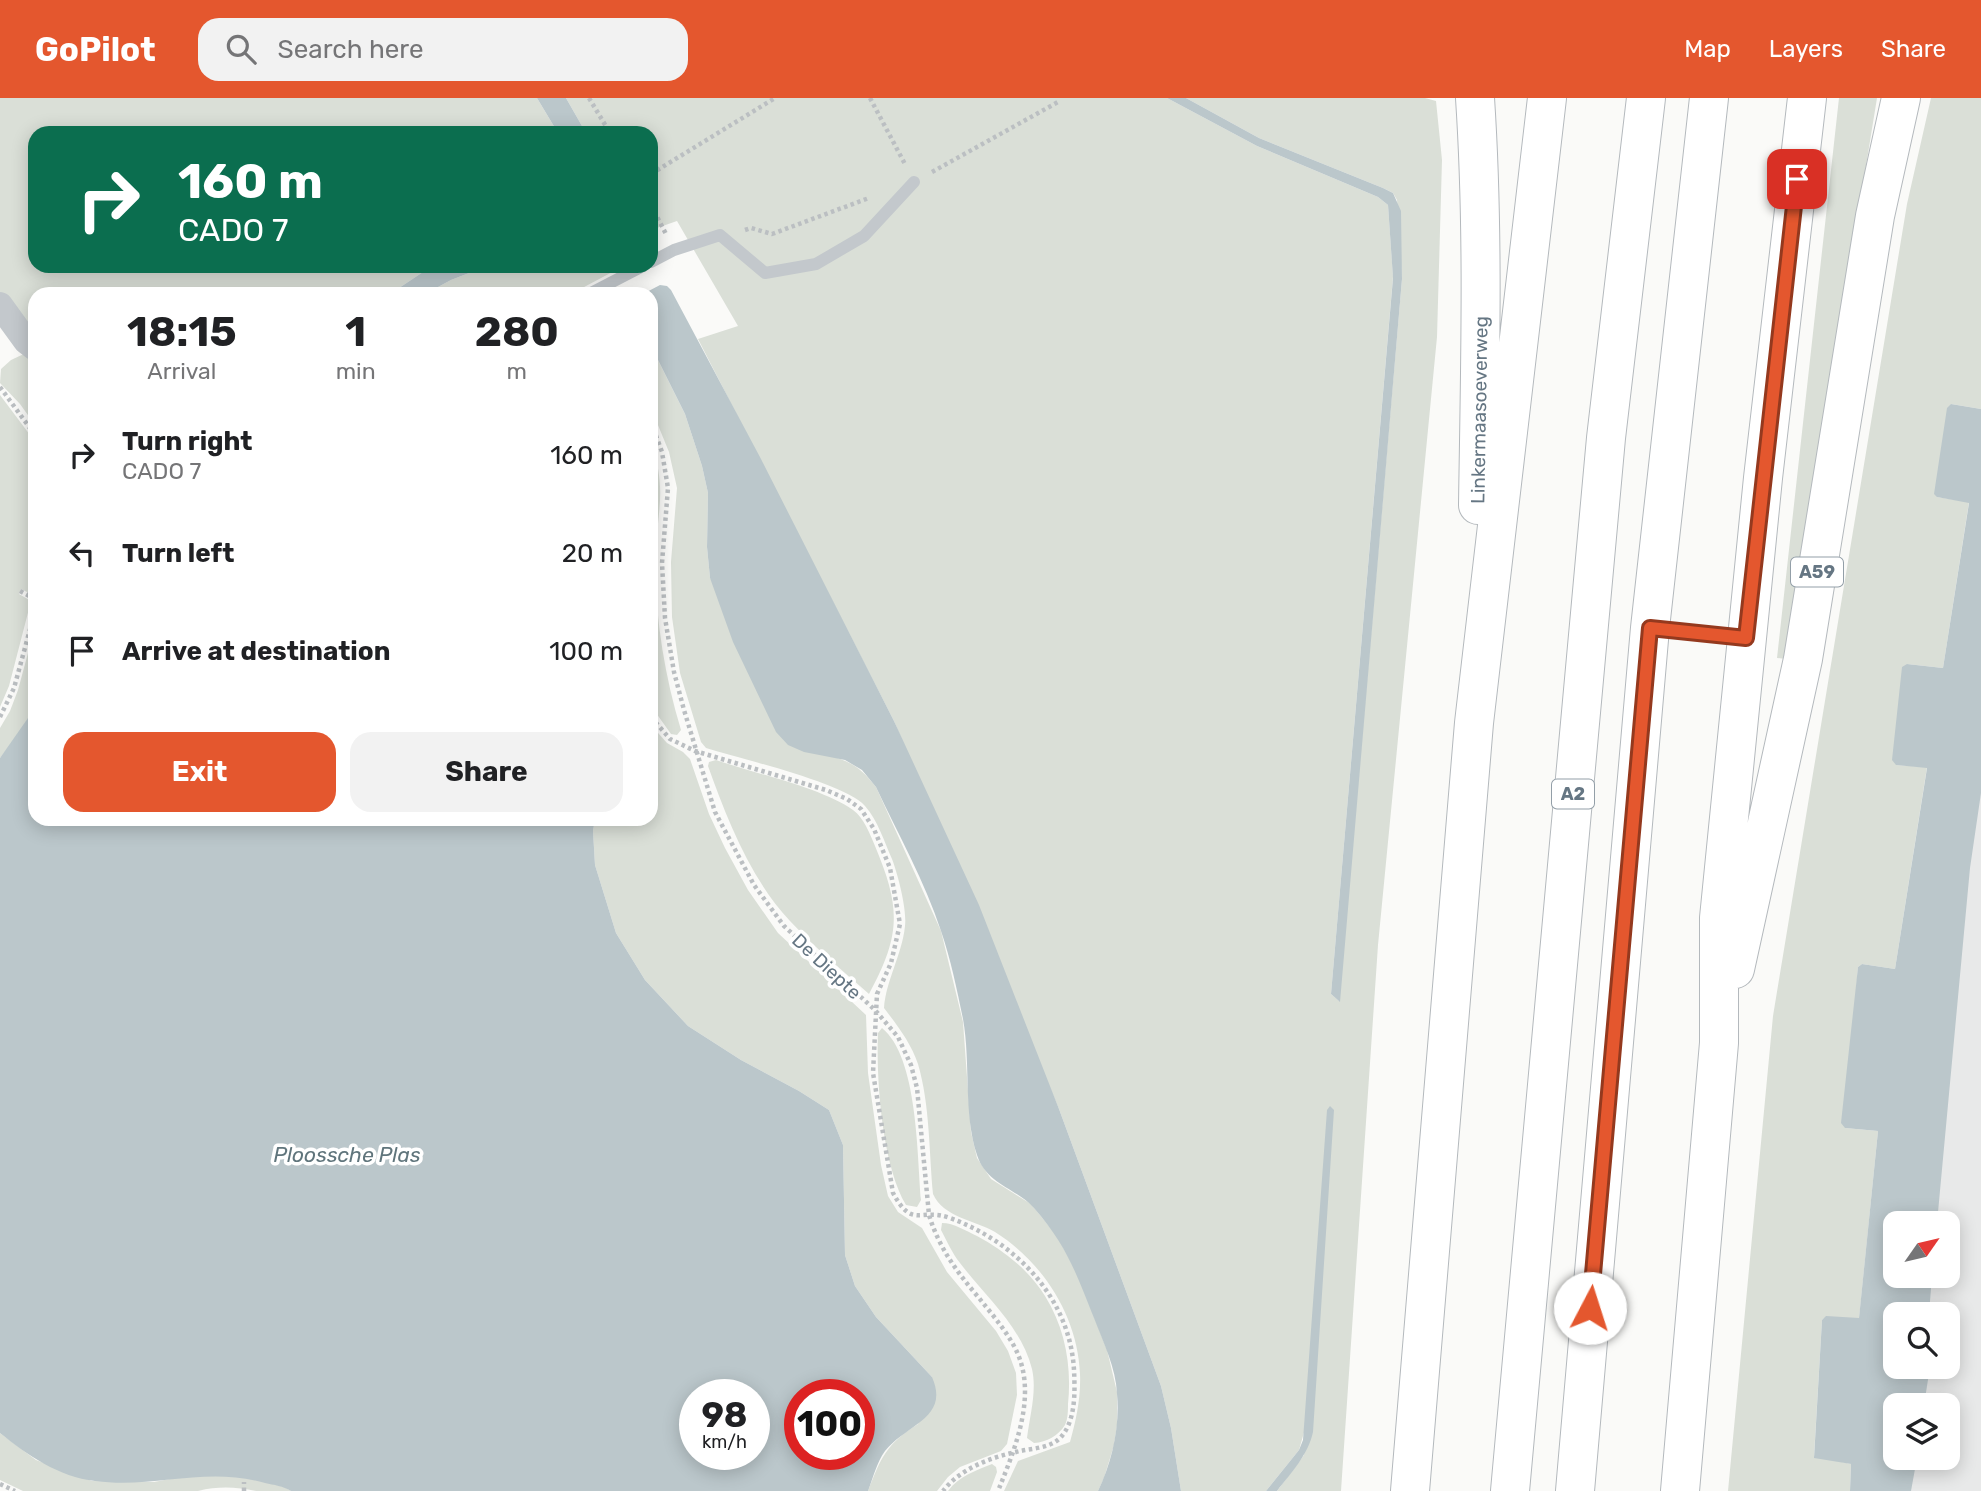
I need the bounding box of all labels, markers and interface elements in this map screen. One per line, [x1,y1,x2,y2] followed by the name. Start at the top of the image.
[198,18,688,81] search box
[35,30,156,69] text: GoPilot
[222,30,260,68] icon: search
[278,34,423,65] text: Search here
[1684,35,1731,63] text: Map
[1769,35,1843,63] text: Layers
[1881,35,1946,63] text: Share
[1767,149,1827,209] pin
[178,152,323,210] text: 160 m
[63,154,154,245] icon: right
[1778,160,1816,198] icon: arrive
[178,211,289,249] text: CADO 7
[127,307,237,357] text: 18:15
[345,307,366,357] text: 1
[475,307,559,357] text: 280
[1466,316,1493,504] street label: Linkermaasoeverweg
[147,357,216,385] text: Arrival
[336,357,376,385] text: min
[507,357,527,385] text: m
[122,426,252,457] text: Turn right
[63,436,101,474] icon: right
[550,440,623,471] text: 160 m
[122,457,201,485] text: CADO 7
[63,534,101,572] icon: left
[122,538,234,569] text: Turn left
[562,538,623,569] text: 20 m
[1791,558,1843,586] road number: A59
[63,632,101,670] icon: arrive
[122,636,390,667] text: Arrive at destination
[549,636,623,667] text: 100 m
[63,732,336,812] button: Exit
[350,732,623,812] button: Share
[1552,780,1594,808] road number: A2
[787,929,866,1004] street label: De Diepte
[273,1142,421,1167] water label: Ploossche Plas
[1883,1211,1960,1288] north arrow
[1883,1211,1960,1470] map controls
[1553,1271,1627,1345] position arrow
[1883,1302,1960,1379] button: search
[784,1379,875,1470] speed limit sign: 100
[1883,1393,1960,1470] button: layers
[701,1394,748,1436] text: 98
[702,1431,747,1453] text: km/h

